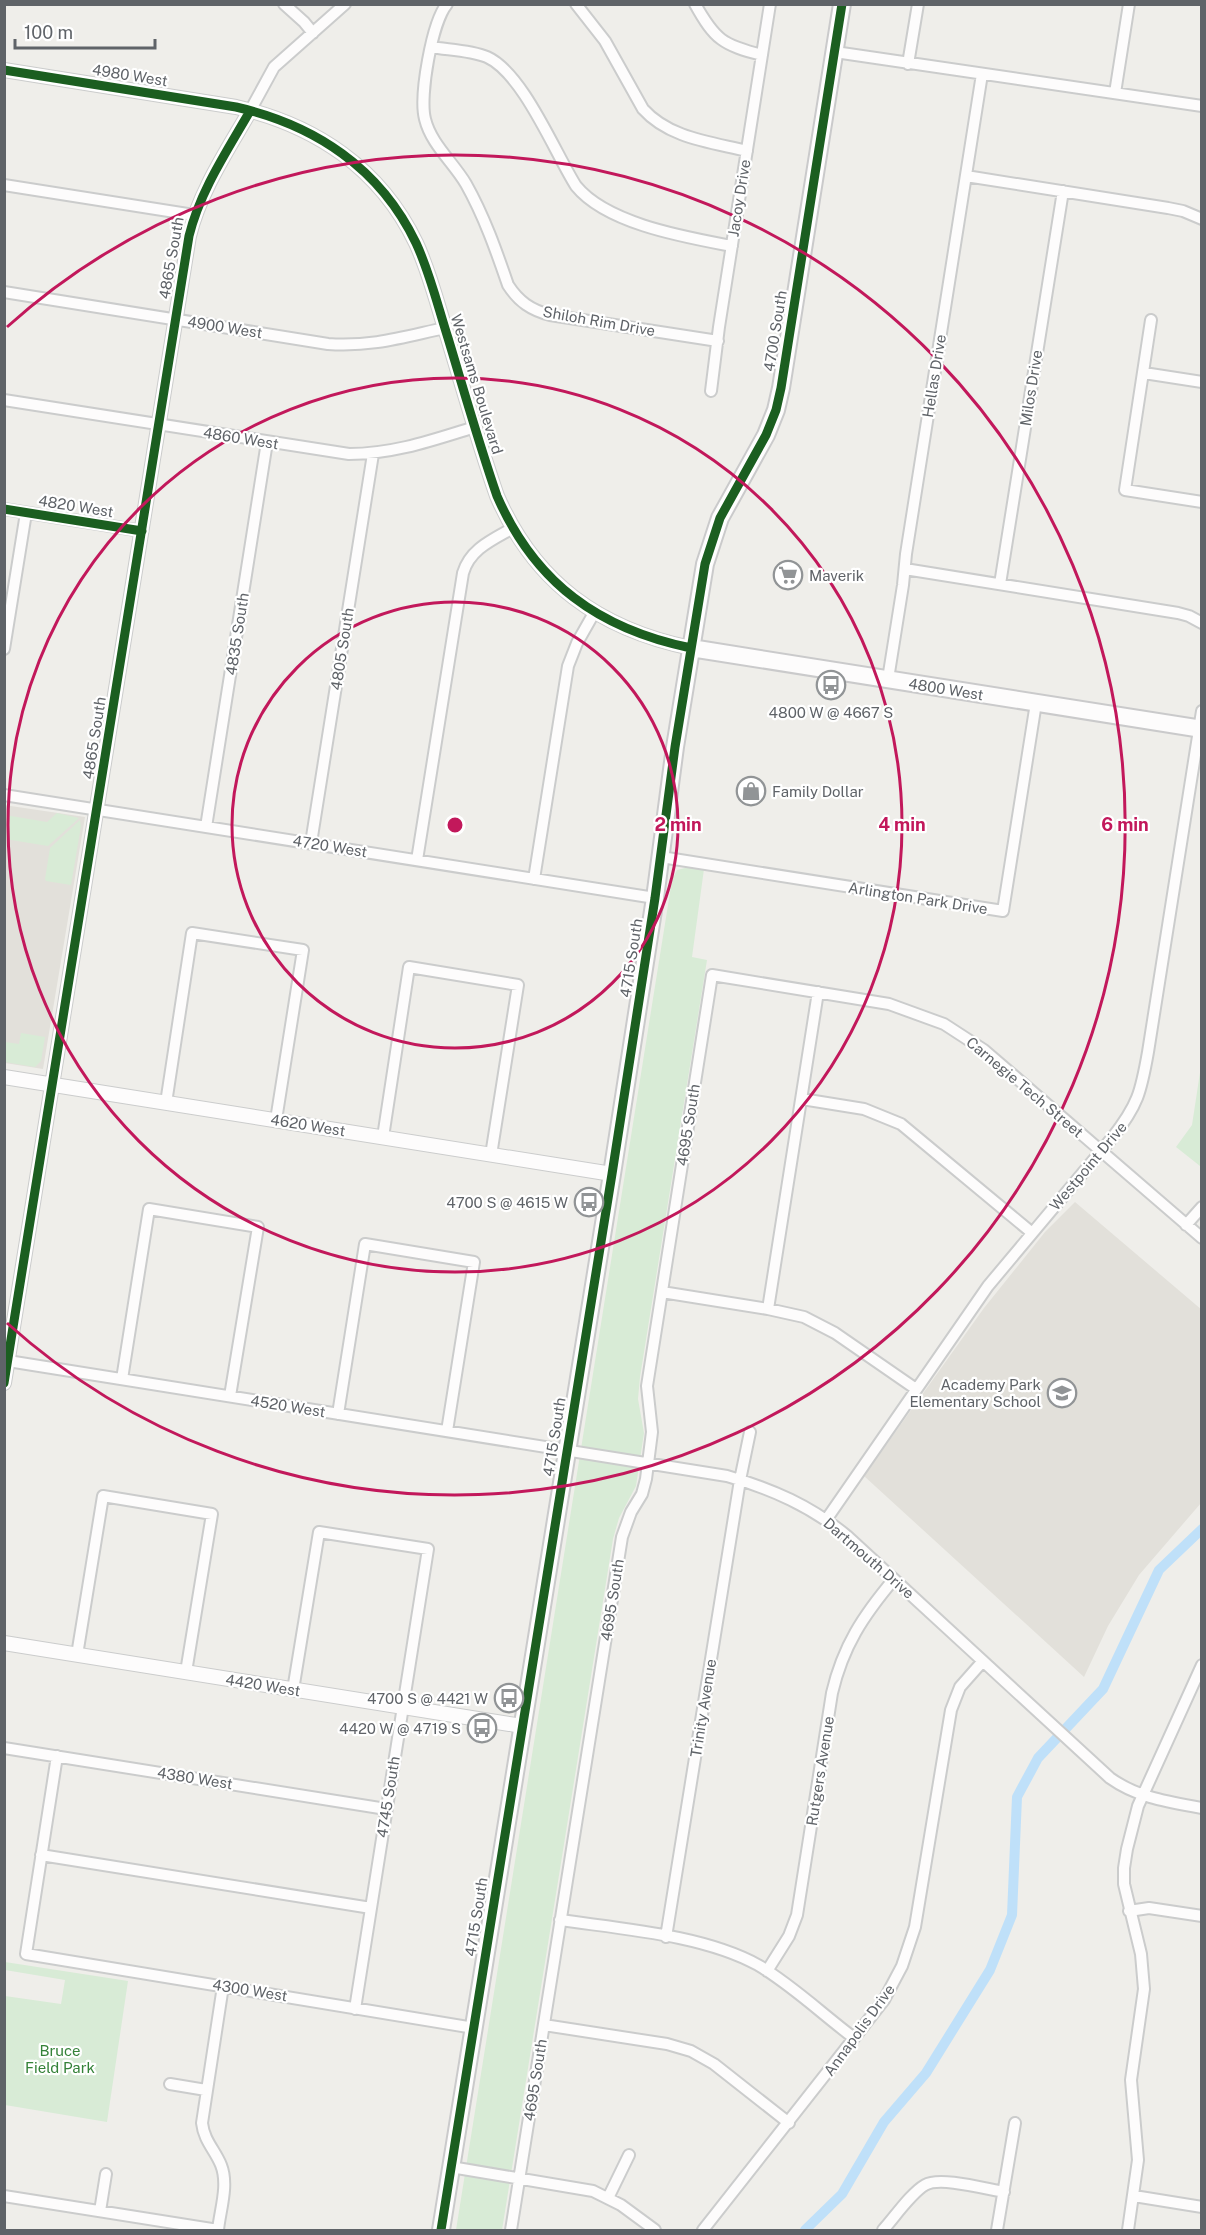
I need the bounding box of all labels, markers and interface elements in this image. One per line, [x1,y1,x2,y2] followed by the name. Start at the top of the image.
[15,12,154,50] scale bar
[24,22,73,43] text: 100 m
[91,61,169,89] street label: 4980 West
[724,158,754,238] street label: Jacoy Drive
[155,215,187,301] street label: 4865 South
[760,289,790,373] street label: 4700 South
[541,303,657,339] street label: Shiloh Rim Drive
[448,312,506,456] street label: Westsams Boulevard
[186,313,264,341] street label: 4900 West
[919,333,949,419] street label: Hellas Drive
[1017,349,1045,427] street label: Milos Drive
[202,424,280,452] street label: 4860 West
[37,492,115,520] street label: 4820 West
[772,559,804,591] supermarket icon: Maverik
[809,567,864,584] place label: Maverik
[222,591,252,677] street label: 4835 South
[327,607,357,691] street label: 4805 South
[815,669,847,701] bus stop icon: 4800 W @ 4667 S
[907,675,985,703] street label: 4800 West
[79,696,109,780] street label: 4865 South
[769,704,893,721] place label: 4800 W @ 4667 S
[735,775,767,807] shop icon: Family Dollar
[772,783,864,800] place label: Family Dollar
[654,814,702,835] text: 2 min
[878,814,926,835] text: 4 min
[1101,814,1149,835] text: 6 min
[445,815,465,835] centre of rings
[291,832,369,860] street label: 4720 West
[847,879,989,917] street label: Arlington Park Drive
[616,917,646,999] street label: 4715 South
[963,1033,1087,1141] street label: Carnegie Tech Street
[673,1083,703,1167] street label: 4695 South
[269,1111,347,1139] street label: 4620 West
[1046,1118,1130,1214] street label: Westpoint Drive
[573,1186,605,1218] bus stop icon: 4700 S @ 4615 W
[446,1194,568,1211] place label: 4700 S @ 4615 W
[909,1376,1041,1410] place label: Academy Park Elementary School
[1046,1377,1078,1409] school or university icon: Academy Park Elementary School
[249,1392,327,1420] street label: 4520 West
[539,1396,569,1478] street label: 4715 South
[820,1514,918,1602] street label: Dartmouth Drive
[597,1558,627,1642] street label: 4695 South
[687,1658,719,1758] street label: Trinity Avenue
[224,1671,302,1699] street label: 4420 West
[493,1682,525,1714] bus stop icon: 4700 S @ 4421 W
[367,1690,488,1707] place label: 4700 S @ 4421 W
[466,1712,498,1744] bus stop icon: 4420 W @ 4719 S
[803,1715,837,1827] street label: Rutgers Avenue
[339,1720,461,1737] place label: 4420 W @ 4719 S
[373,1755,403,1839] street label: 4745 South
[156,1764,234,1792] street label: 4380 West
[461,1876,491,1958] street label: 4715 South
[211,1976,289,2004] street label: 4300 West
[820,1981,898,2079] street label: Annapolis Drive
[520,2038,550,2122] street label: 4695 South
[25,2042,95,2076] park label: Bruce Field Park

